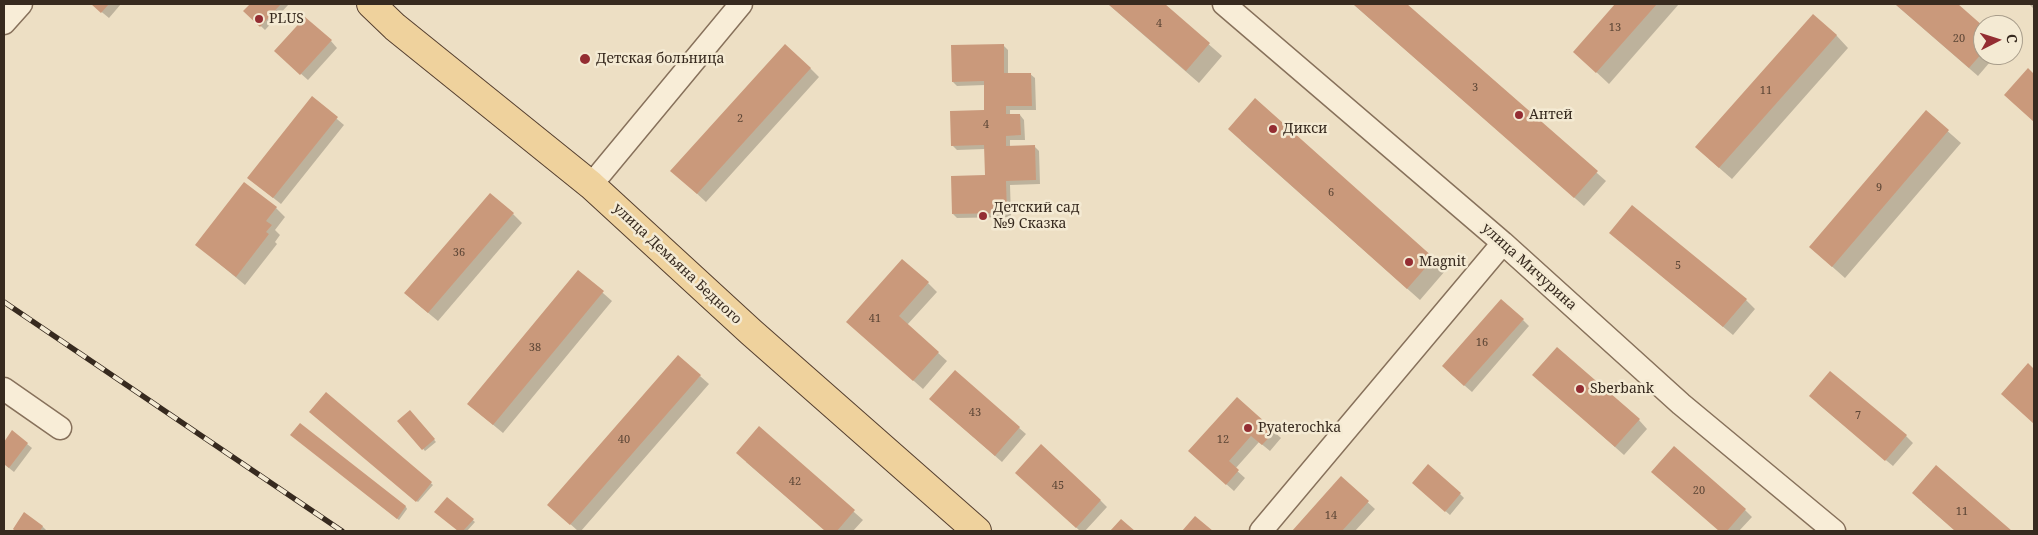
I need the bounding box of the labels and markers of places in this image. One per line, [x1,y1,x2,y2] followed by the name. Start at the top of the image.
[269,11,304,27] place label: PLUS
[253,13,265,25] marker: PLUS
[596,51,724,67] place label: Детская больница
[578,52,592,66] marker: Детская больница
[1529,107,1573,123] place label: Антей
[1513,109,1525,121] marker: Антей
[1283,121,1327,137] place label: Дикси
[1267,123,1279,135] marker: Дикси
[993,200,1080,232] place label: Детский сад №9 Сказка
[977,210,989,222] marker: Детский сад №9 Сказка
[1419,254,1466,270] place label: Magnit
[1403,256,1415,268] marker: Magnit
[1590,381,1654,397] place label: Sberbank
[1574,383,1586,395] marker: Sberbank
[1258,420,1341,436] place label: Pyaterochka
[1242,422,1254,434] marker: Pyaterochka

